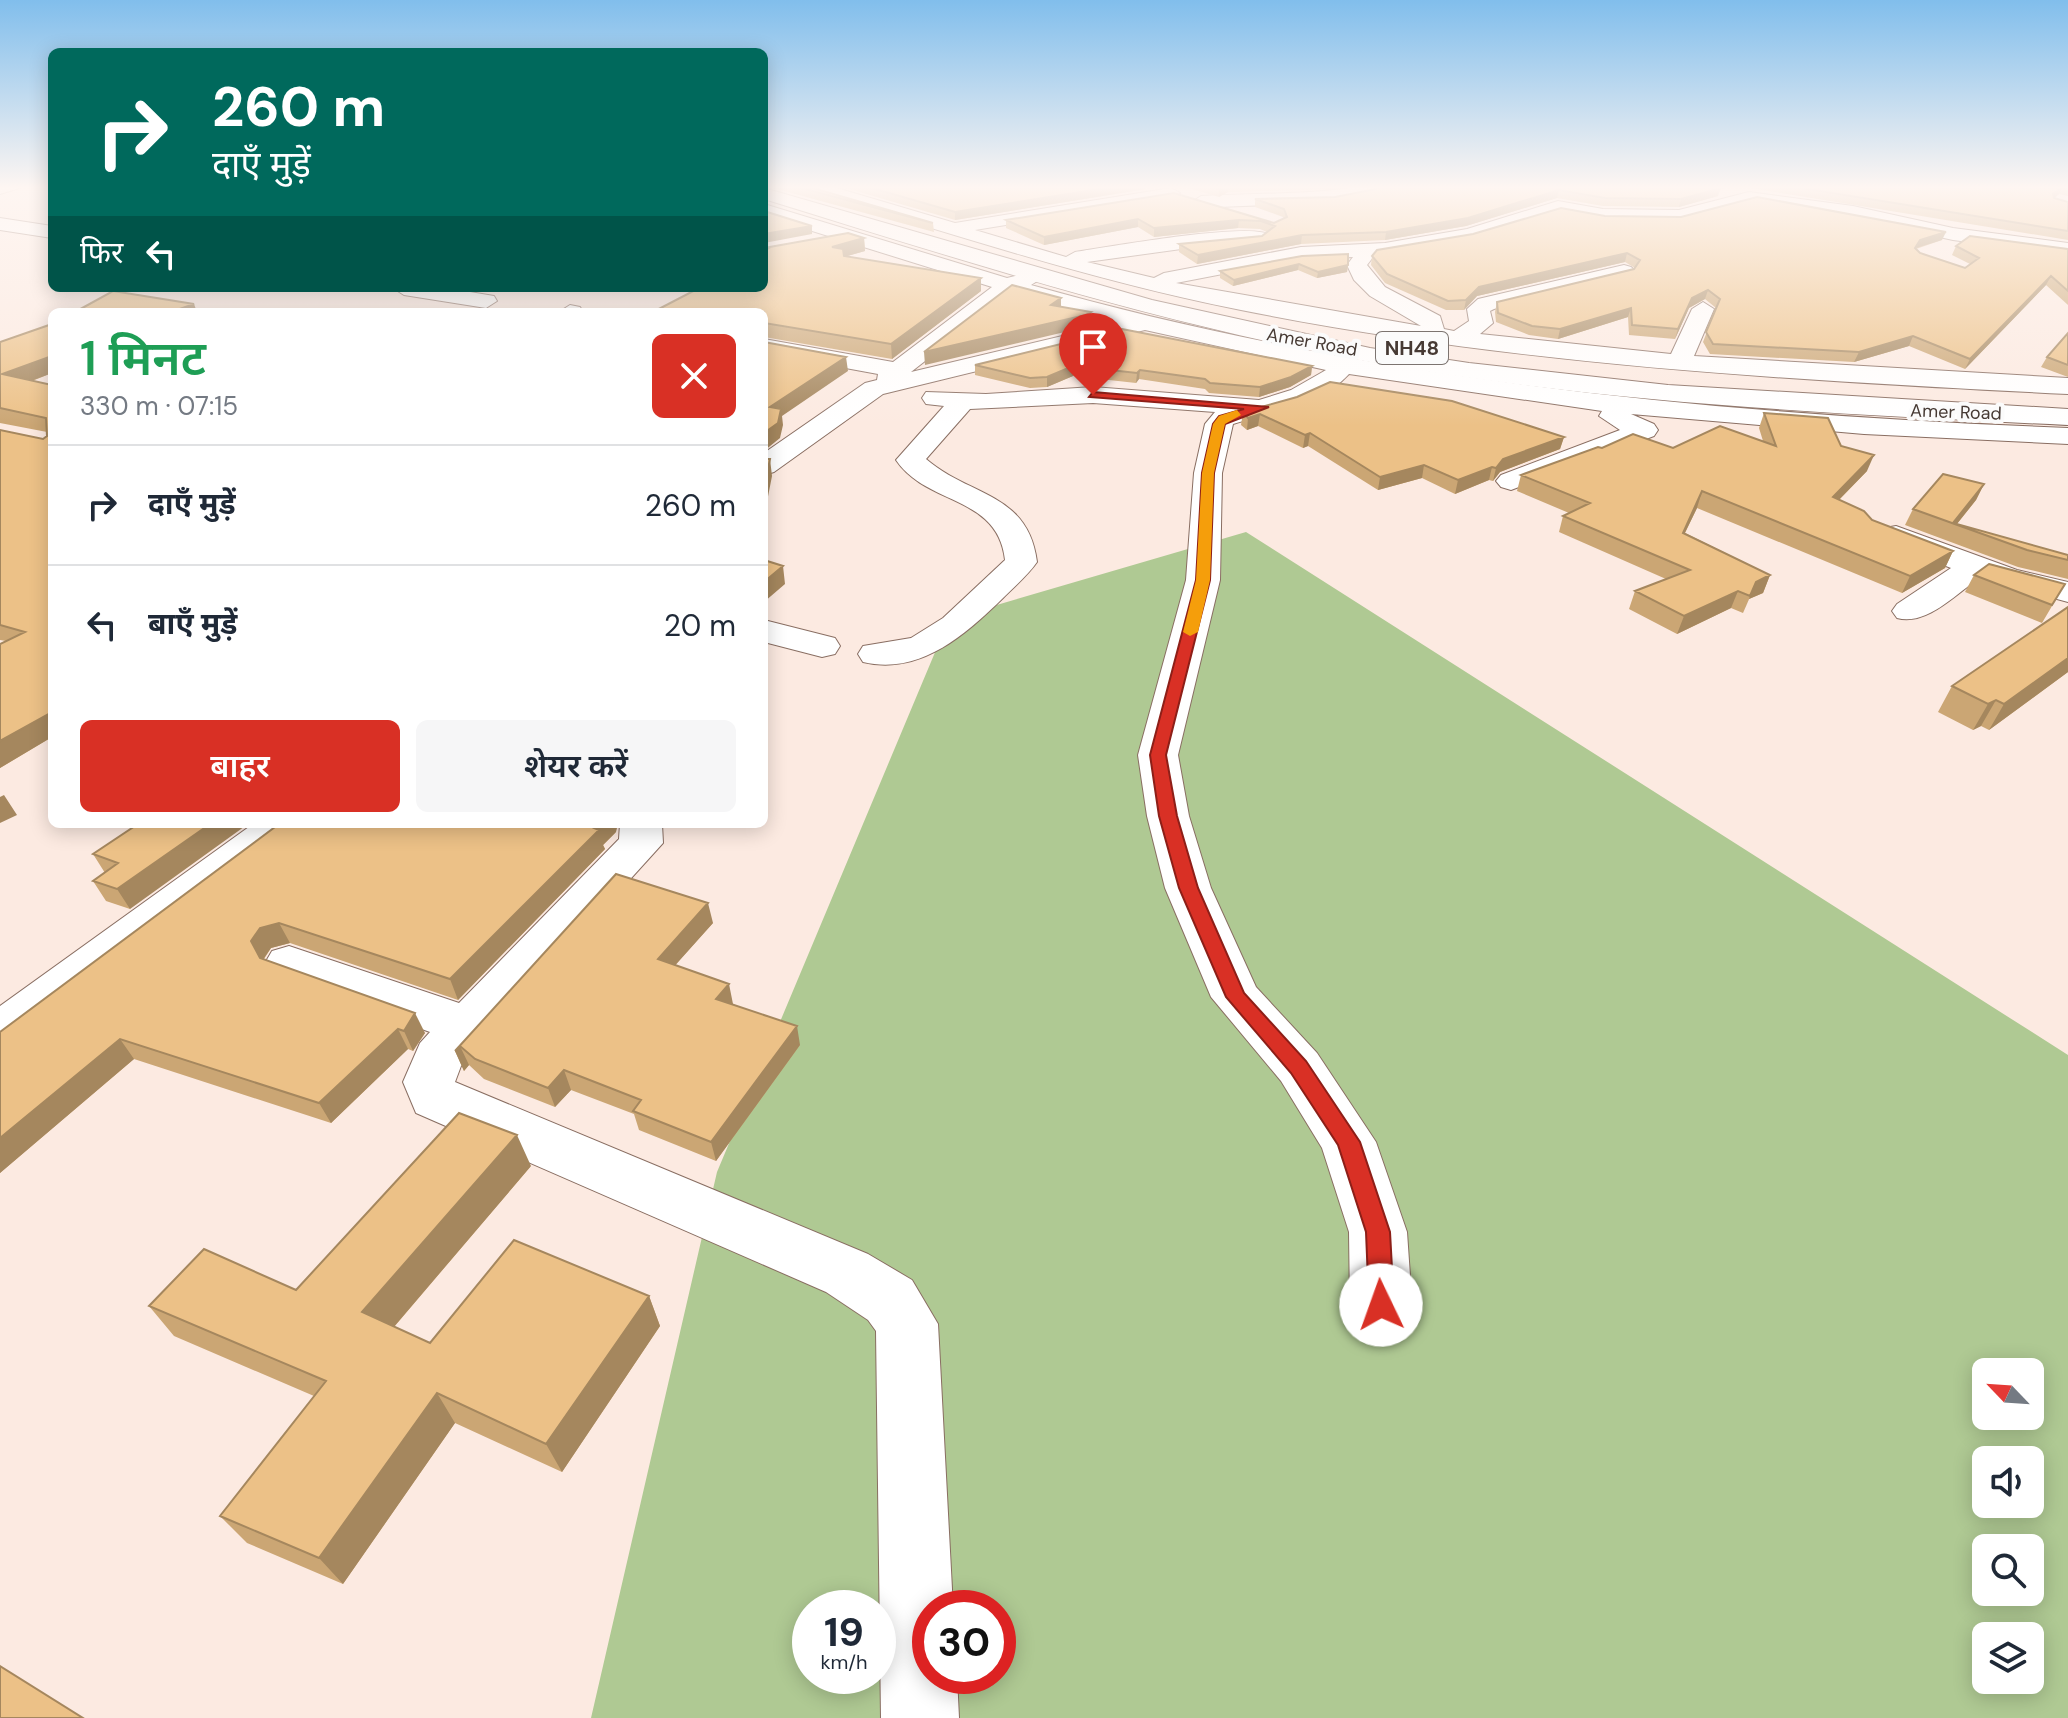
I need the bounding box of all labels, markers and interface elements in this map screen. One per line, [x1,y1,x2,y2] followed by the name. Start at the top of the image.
[212,70,385,143] text: 260 m
[80,80,184,184] icon: right
[212,141,311,188] text: दाएँ मुड़ें
[139,232,183,276] icon: left
[80,233,123,272] text: फिर
[1059,313,1127,395] pin
[1265,322,1359,362] street label: Amer Road
[1071,325,1115,369] icon: arrive
[80,327,206,390] text: 1 मिनट
[1376,332,1448,364] road number: NH48
[652,334,736,418] button: close
[80,389,238,423] text: 330 m · 07:15
[1910,398,2002,426] street label: Amer Road
[80,483,124,527] icon: right
[148,484,236,523] text: दाएँ मुड़ें
[645,486,736,525] text: 260 m
[80,603,124,647] icon: left
[148,604,237,643] text: बाएँ मुड़ें
[664,606,736,645] text: 20 m
[80,720,400,812] button: बाहर
[416,720,736,812] button: शेयर करें
[1339,1263,1423,1347] position arrow
[1972,1358,2044,1430] north arrow
[1972,1358,2044,1694] map controls
[1972,1446,2044,1518] button: sound
[1972,1534,2044,1606] button: search
[912,1590,1016,1694] speed limit sign: 30
[824,1606,864,1658] text: 19
[1972,1622,2044,1694] button: layers
[820,1649,868,1675] text: km/h

